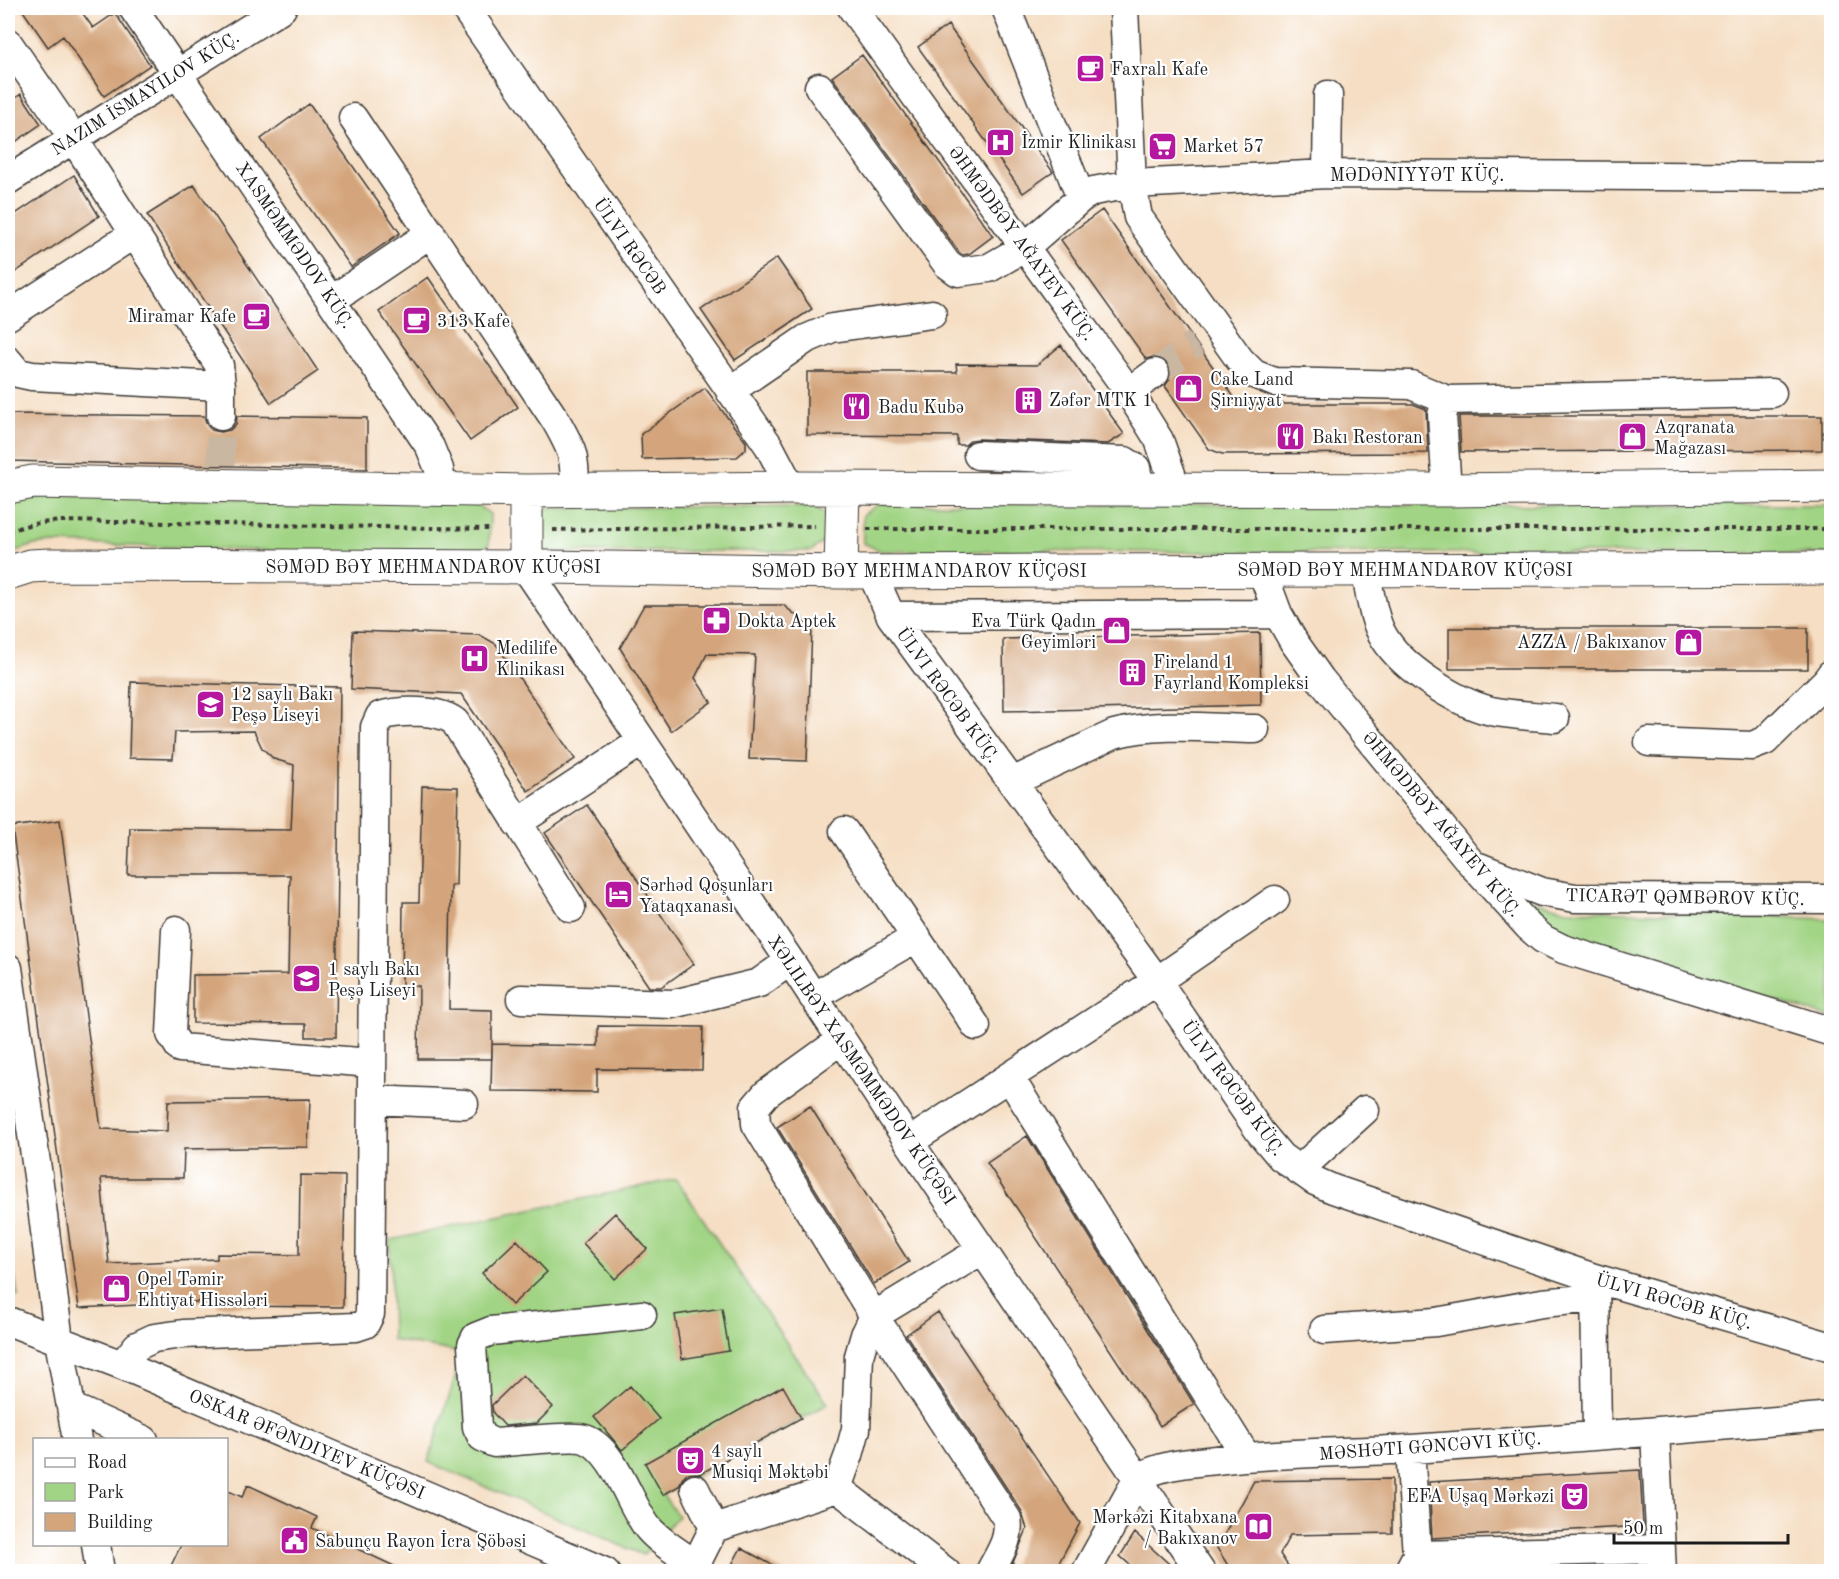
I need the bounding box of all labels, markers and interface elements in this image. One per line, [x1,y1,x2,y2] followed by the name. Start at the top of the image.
[46,25,243,159] street label: NAZIM İSMAYILOV KÜÇ.
[1074,53,1106,85] cafe icon: Faxralı Kafe
[1111,61,1208,79] place label: Faxralı Kafe
[984,126,1016,158] hospital icon: İzmir Klinikası
[1146,130,1178,162] supermarket icon: Market 57
[1021,131,1137,152] place label: İzmir Klinikası
[1183,138,1264,156] place label: Market 57
[945,141,1101,344] street label: ƏHMƏDBƏY AĞAYEV KÜÇ.
[232,157,360,332] street label: XASMƏMMƏDOV KÜÇ.
[1330,163,1504,185] street label: MƏDƏNIYYƏT KÜÇ.
[590,193,672,298] street label: ÜLVI RƏCƏB
[241,300,273,332] cafe icon: Miramar Kafe
[400,305,432,337] cafe icon: 313 Kafe
[127,308,236,326] place label: Miramar Kafe
[437,313,510,331] place label: 313 Kafe
[1210,371,1294,410] place label: Cake Land Şirniyyat
[1173,373,1205,405] shop icon: Cake Land Şirniyyat
[1012,384,1044,416] building icon: Zəfər MTK 1
[841,391,873,423] restaurant icon: Badu Kubə
[1049,392,1153,410] place label: Zəfər MTK 1
[878,399,964,417] place label: Badu Kubə
[1654,419,1735,458] place label: Azqranata Mağazası
[1275,421,1307,453] restaurant icon: Bakı Restoran
[1617,421,1649,453] shop icon: Azqranata Mağazası
[1312,429,1423,447] place label: Bakı Restoran
[265,555,601,577] street label: SƏMƏD BƏY MEHMANDAROV KÜÇƏSI
[1237,558,1573,580] street label: SƏMƏD BƏY MEHMANDAROV KÜÇƏSI
[751,559,1087,581] street label: SƏMƏD BƏY MEHMANDAROV KÜÇƏSI
[700,605,732,637] pharmacy icon: Dokta Aptek
[737,613,837,631] place label: Dokta Aptek
[971,613,1096,652] place label: Eva Türk Qadın Geyimləri
[1101,615,1133,647] shop icon: Eva Türk Qadın Geyimləri
[892,622,1005,766] street label: ÜLVI RƏCƏB KÜÇ.
[1672,626,1704,658] shop icon: AZZA / Bakıxanov
[1517,634,1667,652] place label: AZZA / Bakıxanov
[496,640,565,679] place label: Medilife Klinikası
[459,642,491,674] hospital icon: Medilife Klinikası
[1153,654,1309,693] place label: Fireland 1 Fayrland Kompleksi
[1116,656,1148,688] building icon: Fireland 1 Fayrland Kompleksi
[231,686,333,725] place label: 12 saylı Bakı Peşə Liseyi
[194,688,226,720] school or university icon: 12 saylı Bakı Peşə Liseyi
[1359,726,1527,921] street label: ƏHMƏDBƏY AĞAYEV KÜÇ.
[639,877,773,916] place label: Sərhəd Qoşunları Yataqxanası
[602,879,634,911] hotel icon: Sərhəd Qoşunları Yataqxanası
[1565,883,1805,909] street label: TICARƏT QƏMBƏROV KÜÇ.
[764,930,962,1209] street label: XƏLILBƏY XASMƏMMƏDOV KÜÇƏSI
[328,961,420,1000] place label: 1 saylı Bakı Peşə Liseyi
[291,963,323,995] school or university icon: 1 saylı Bakı Peşə Liseyi
[1177,1015,1290,1159] street label: ÜLVI RƏCƏB KÜÇ.
[1593,1267,1755,1333] street label: ÜLVI RƏCƏB KÜÇ.
[137,1271,268,1310] place label: Opel Təmir Ehtiyat Hissələri
[100,1273,132,1305] shop icon: Opel Təmir Ehtiyat Hissələri
[186,1383,429,1503] street label: OSKAR ƏFƏNDIYEV KÜÇƏSI
[1318,1426,1542,1464] street label: MƏSHƏTI GƏNCƏVI KÜÇ.
[33,1438,228,1546] legend
[711,1443,829,1482] place label: 4 saylı Musiqi Məktəbi
[674,1445,706,1477] theatre icon: 4 saylı Musiqi Məktəbi
[87,1454,127,1472] text: Road
[1559,1480,1591,1512] theatre icon: EFA Uşaq Mərkəzi
[87,1484,124,1502] text: Park
[1406,1488,1554,1506] place label: EFA Uşaq Mərkəzi
[1614,1507,1788,1545] scale bar
[1092,1509,1238,1548] place label: Mərkəzi Kitabxana / Bakıxanov
[1243,1511,1275,1543] library icon: Mərkəzi Kitabxana / Bakıxanov
[87,1514,153,1532] text: Building
[1623,1520,1663,1538] text: 50 m
[278,1525,310,1557] public building icon: Sabunçu Rayon İcra Şöbəsi
[315,1530,527,1551] place label: Sabunçu Rayon İcra Şöbəsi

